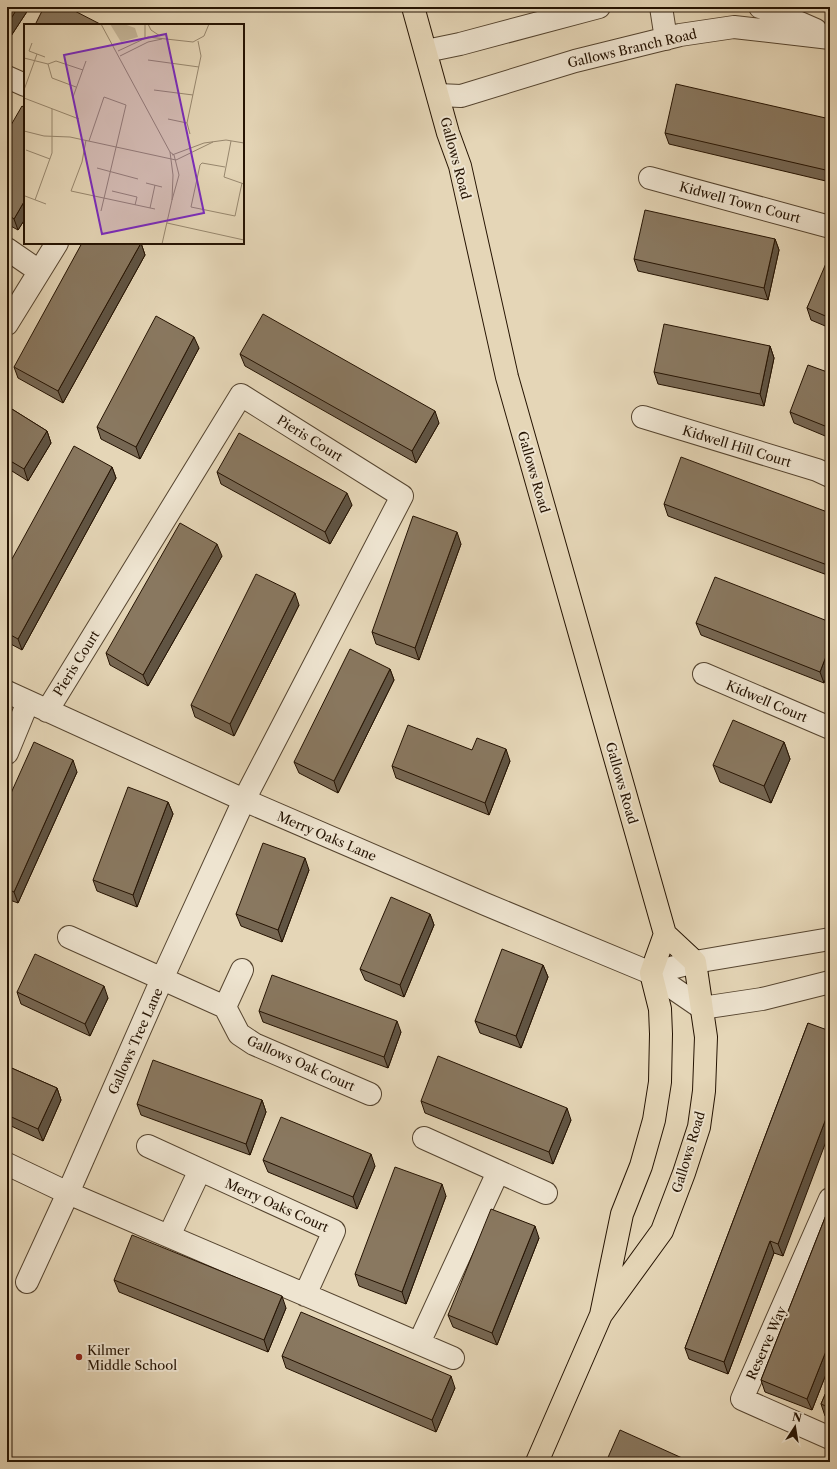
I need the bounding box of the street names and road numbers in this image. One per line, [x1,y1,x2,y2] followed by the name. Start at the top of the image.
[566,25,698,71] street label: Gallows Branch Road
[437,115,475,201] street label: Gallows Road
[678,178,803,226] street label: Kidwell Town Court
[274,411,346,465] street label: Pieris Court
[681,422,794,470] street label: Kidwell Hill Court
[515,429,553,515] street label: Gallows Road
[49,627,103,699] street label: Pieris Court
[724,677,810,725] street label: Kidwell Court
[603,740,641,826] street label: Gallows Road
[275,808,379,864] street label: Merry Oaks Lane
[104,985,166,1097] street label: Gallows Tree Lane
[244,1032,358,1094] street label: Gallows Oak Court
[668,1109,708,1195] street label: Gallows Road
[223,1175,332,1235] street label: Merry Oaks Court
[743,1303,790,1382] street label: Reserve Way

